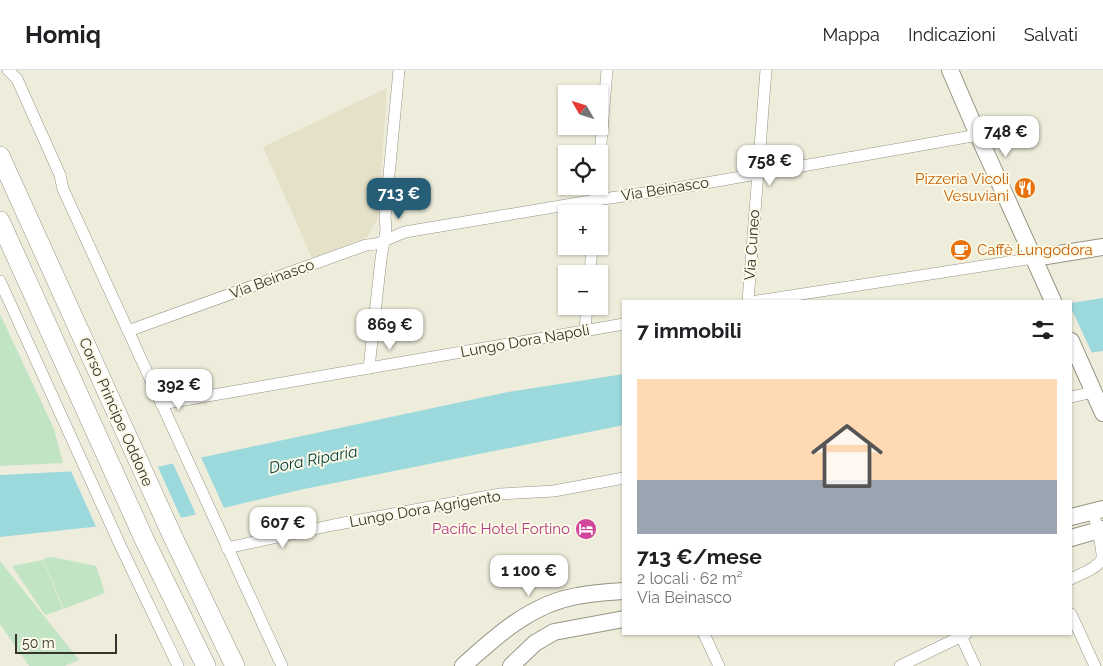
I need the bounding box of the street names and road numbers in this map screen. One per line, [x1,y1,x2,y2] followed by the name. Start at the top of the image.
[620,173,710,205] street label: Via Beinasco
[741,209,763,281] street label: Via Cuneo
[227,255,317,303] street label: Via Beinasco
[459,321,591,361] street label: Lungo Dora Napoli
[75,335,157,489] street label: Corso Principe Oddone
[348,487,502,531] street label: Lungo Dora Agrigento

